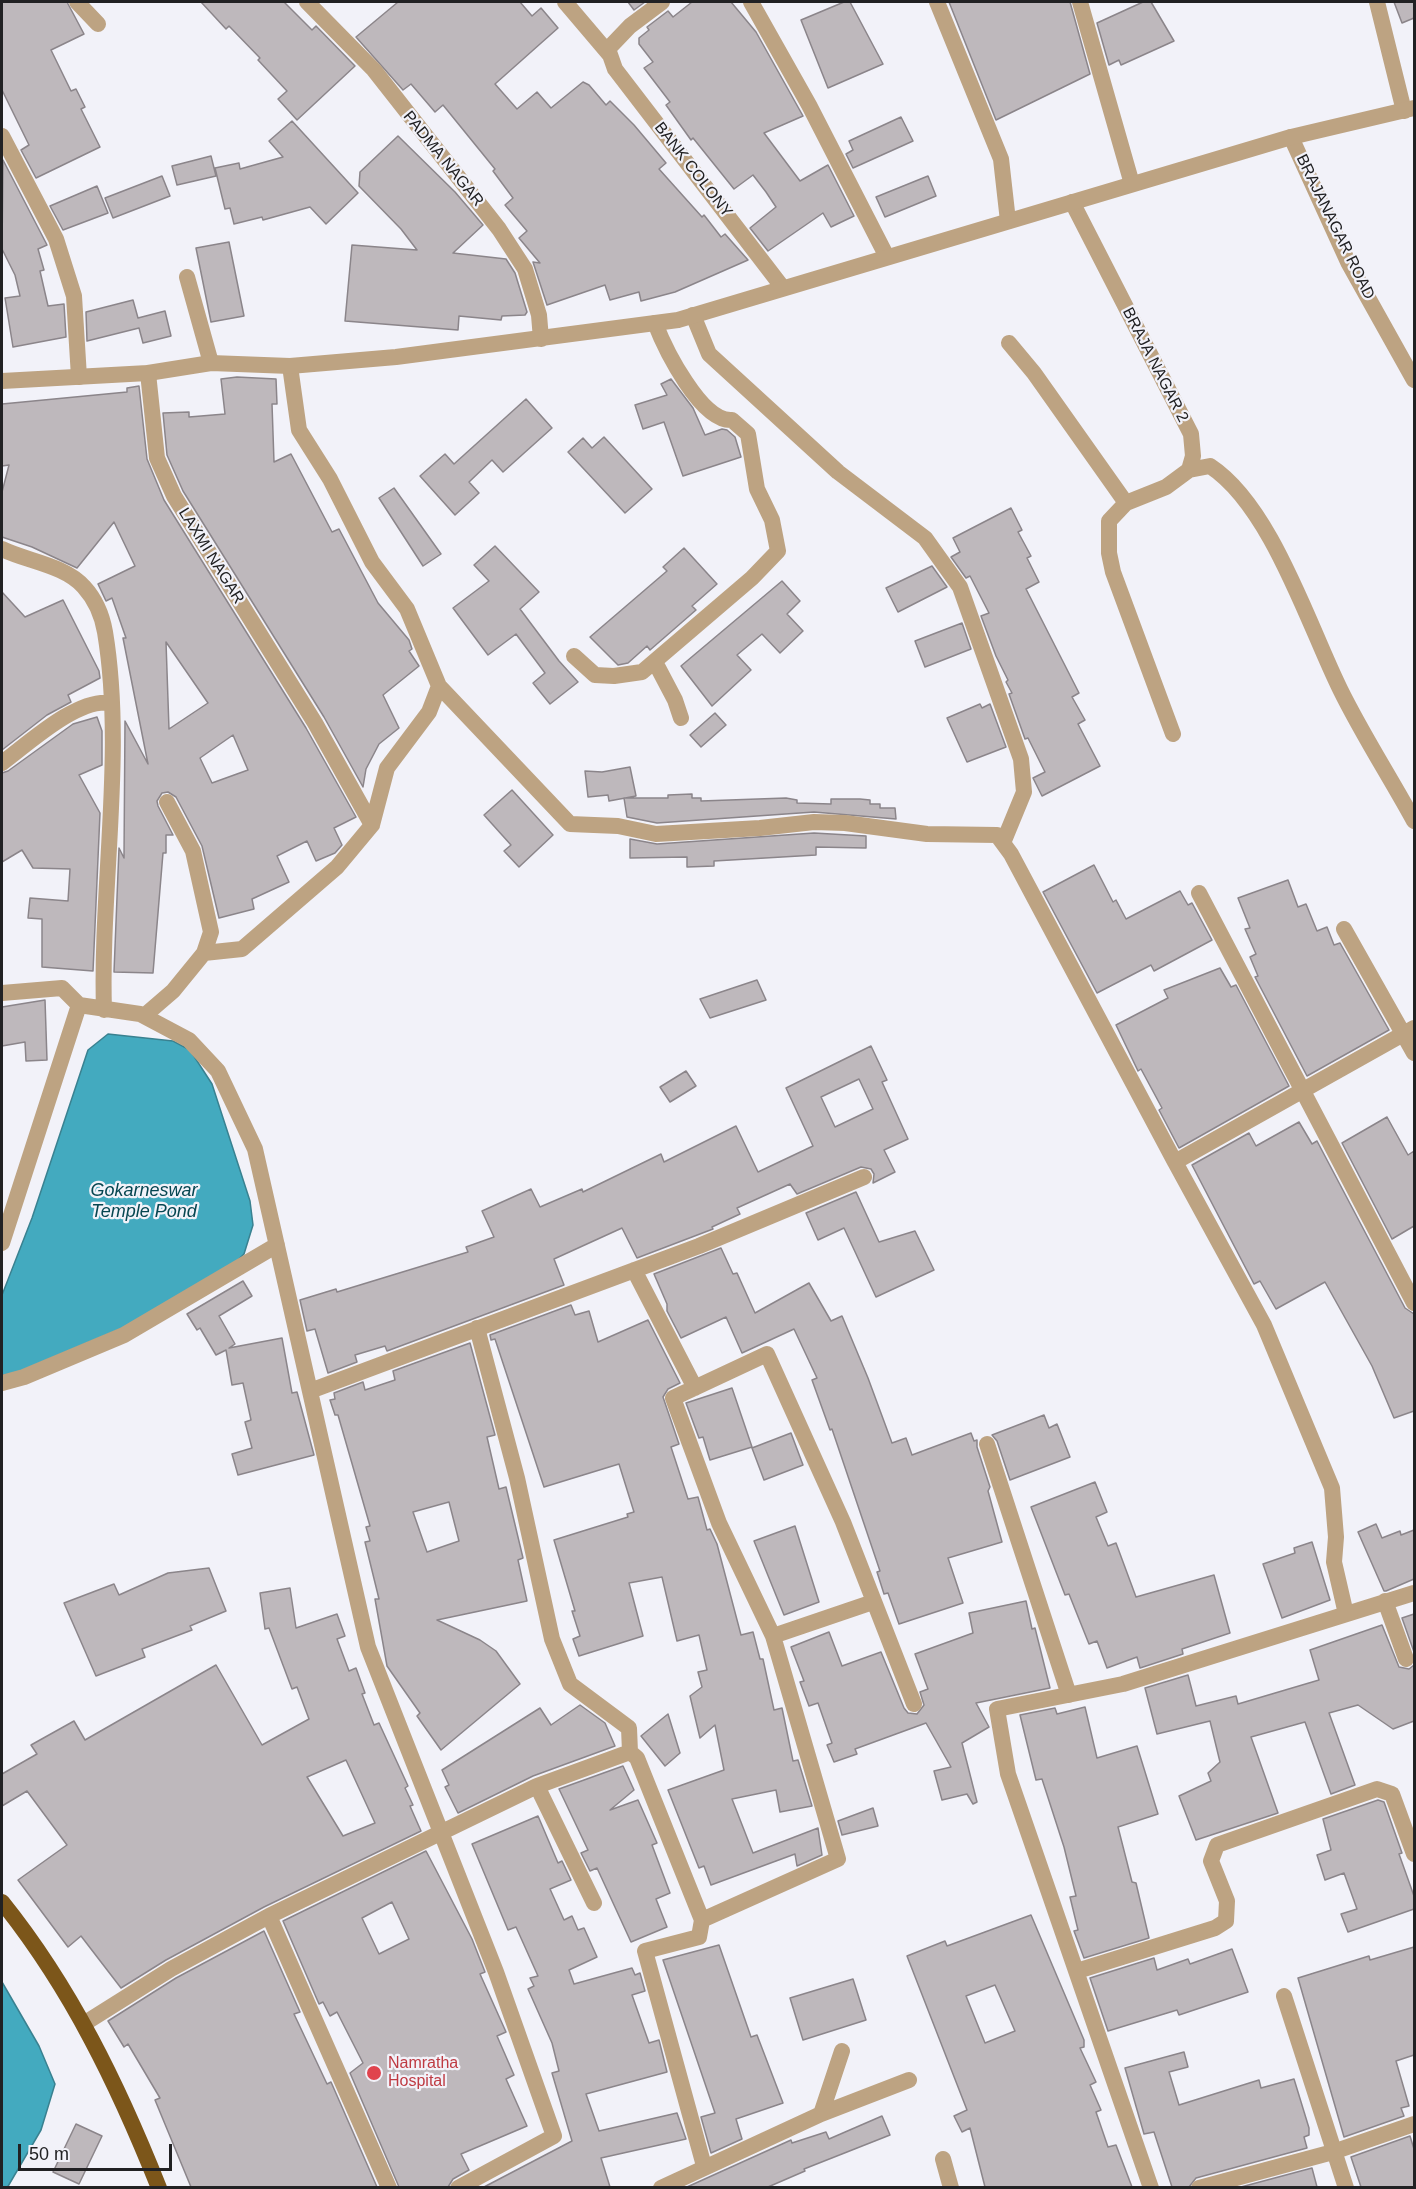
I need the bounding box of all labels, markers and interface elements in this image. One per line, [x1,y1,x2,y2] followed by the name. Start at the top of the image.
[399,107,487,211] street label: PADMA NAGAR
[650,119,736,221] street label: BANK COLONY
[1291,151,1379,303] street label: BRAJANAGAR ROAD
[1118,304,1192,426] street label: BRAJA NAGAR 2
[174,505,248,607] street label: LAXMI NAGAR
[90,1180,198,1222] water label: Gokarneswar Temple Pond
[388,2054,458,2092] place label: Namratha Hospital
[365,2064,383,2082] marker: Namratha Hospital
[21,2132,176,2170] scale bar
[29,2144,69,2164] text: 50 m

